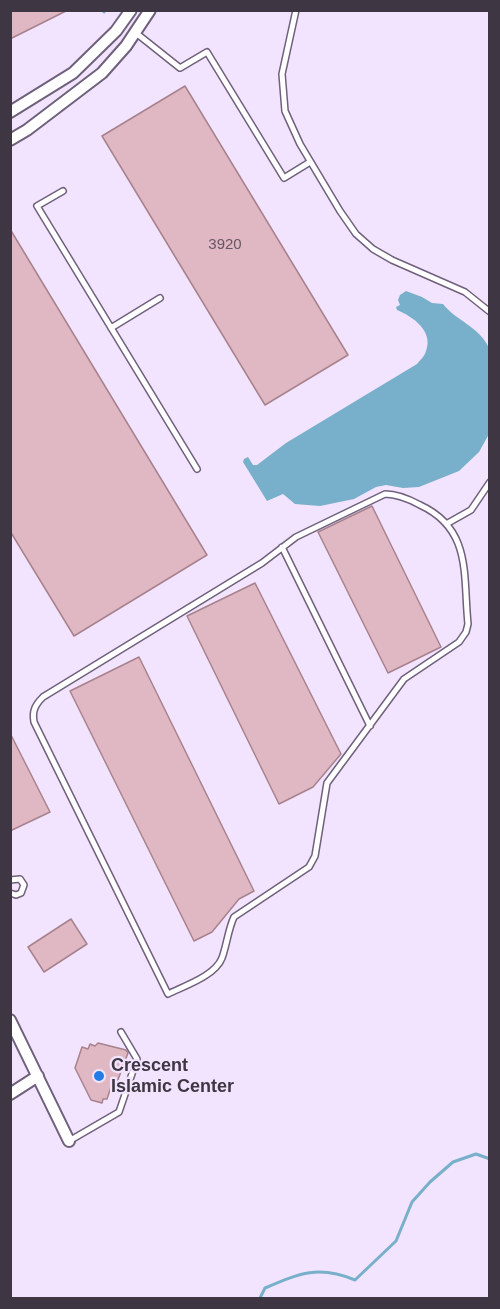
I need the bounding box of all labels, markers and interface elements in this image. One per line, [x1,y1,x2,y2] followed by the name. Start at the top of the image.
[208,236,242,254] house number: 3920
[111,1055,234,1098] place label: Crescent Islamic Center
[92,1069,106,1083] marker: Crescent Islamic Center

